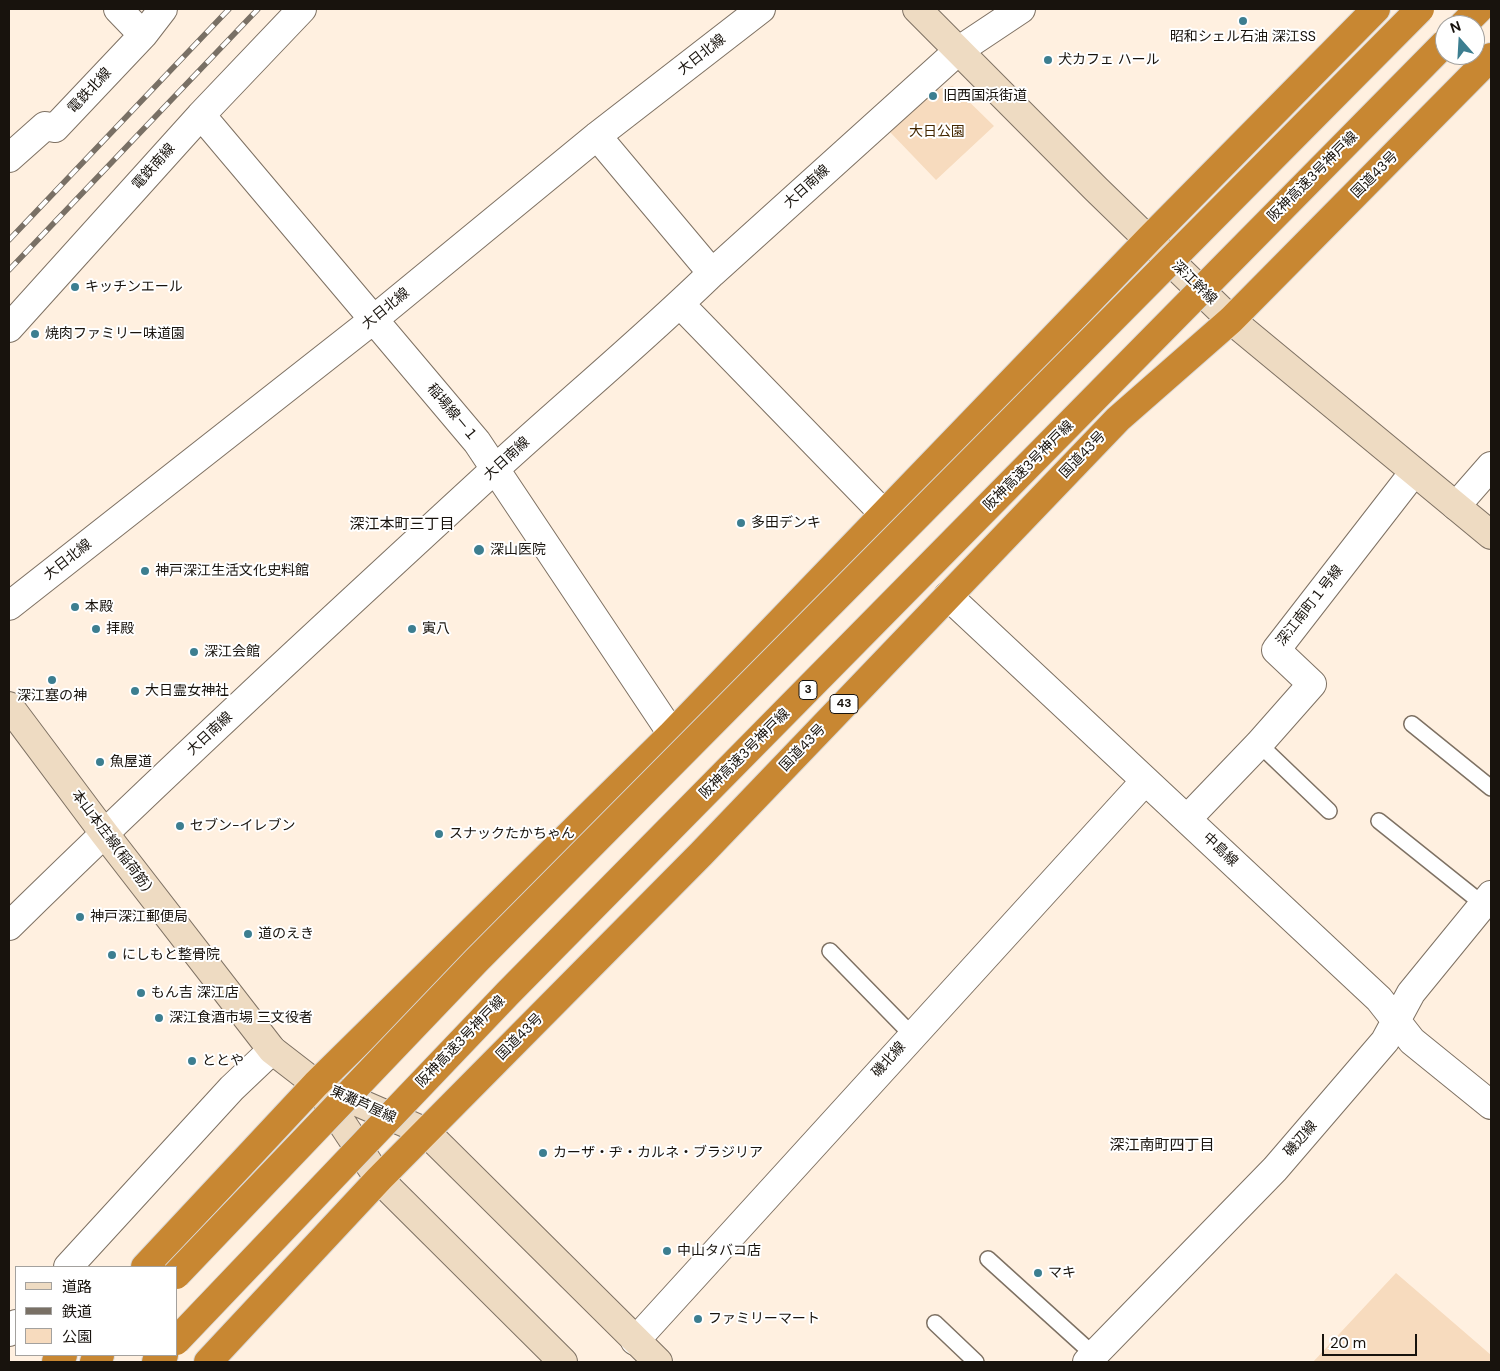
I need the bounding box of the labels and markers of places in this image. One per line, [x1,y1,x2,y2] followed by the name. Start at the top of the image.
[1237,15,1249,27] marker: 昭和シェル石油 深江SS
[1170,29,1316,45] place label: 昭和シェル石油 深江SS
[1058,52,1160,68] place label: 犬カフェ ハール
[1042,54,1054,66] marker: 犬カフェ ハール
[943,88,1027,104] place label: 旧西国浜街道
[927,90,939,102] marker: 旧西国浜街道
[85,279,183,295] place label: キッチンエール
[69,281,81,293] marker: キッチンエール
[45,326,185,342] place label: 焼肉ファミリー味道園
[29,328,41,340] marker: 焼肉ファミリー味道園
[751,515,821,531] place label: 多田デンキ
[735,517,747,529] marker: 多田デンキ
[490,542,546,558] place label: 深山医院
[472,543,486,557] marker: 深山医院
[155,563,309,579] place label: 神戸深江生活文化史料館
[139,565,151,577] marker: 神戸深江生活文化史料館
[85,599,113,615] place label: 本殿
[69,601,81,613] marker: 本殿
[106,621,134,637] place label: 拝殿
[422,621,450,637] place label: 寅八
[90,623,102,635] marker: 拝殿
[406,623,418,635] marker: 寅八
[204,644,260,660] place label: 深江会館
[188,646,200,658] marker: 深江会館
[46,674,58,686] marker: 深江塞の神
[145,683,229,699] place label: 大日霊女神社
[129,685,141,697] marker: 大日霊女神社
[17,688,87,704] place label: 深江塞の神
[110,754,152,770] place label: 魚屋道
[94,756,106,768] marker: 魚屋道
[190,818,296,834] place label: セブン-イレブン
[174,820,186,832] marker: セブン-イレブン
[449,826,575,842] place label: スナックたかちゃん
[433,828,445,840] marker: スナックたかちゃん
[90,909,188,925] place label: 神戸深江郵便局
[74,911,86,923] marker: 神戸深江郵便局
[258,926,314,942] place label: 道のえき
[242,928,254,940] marker: 道のえき
[122,947,220,963] place label: にしもと整骨院
[106,949,118,961] marker: にしもと整骨院
[151,985,239,1001] place label: もん吉 深江店
[135,987,147,999] marker: もん吉 深江店
[169,1010,313,1026] place label: 深江食酒市場 三文役者
[153,1012,165,1024] marker: 深江食酒市場 三文役者
[202,1053,244,1069] place label: ととや
[186,1055,198,1067] marker: ととや
[553,1145,763,1161] place label: カーザ・ヂ・カルネ・ブラジリア
[537,1147,549,1159] marker: カーザ・ヂ・カルネ・ブラジリア
[677,1243,761,1259] place label: 中山タバコ店
[661,1245,673,1257] marker: 中山タバコ店
[1048,1265,1076,1281] place label: マキ
[1032,1267,1044,1279] marker: マキ
[708,1311,820,1327] place label: ファミリーマート
[692,1313,704,1325] marker: ファミリーマート

